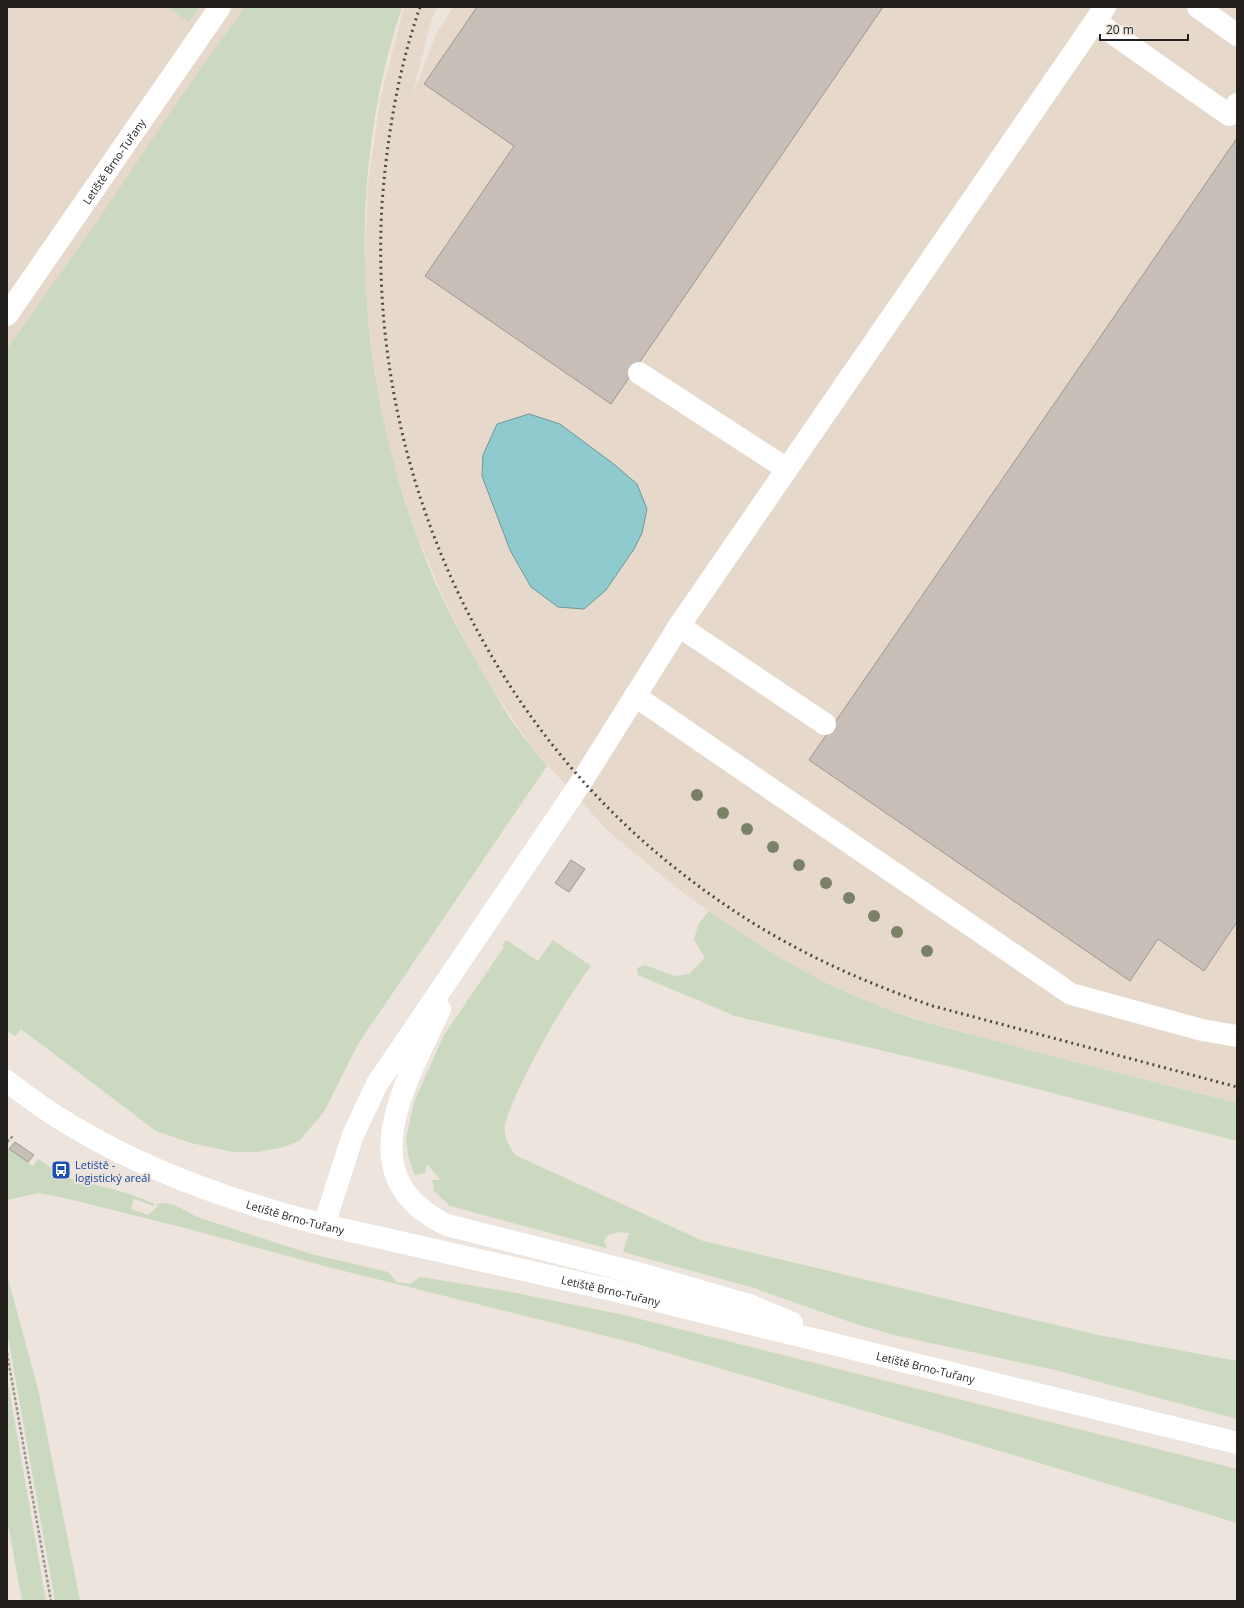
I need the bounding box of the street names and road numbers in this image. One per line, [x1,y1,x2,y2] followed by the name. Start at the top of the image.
[78,115,149,207] street label: Letiště Brno-Tuřany
[245,1196,346,1237] street label: Letiště Brno-Tuřany
[560,1271,662,1309] street label: Letiště Brno-Tuřany
[875,1347,977,1386] street label: Letiště Brno-Tuřany

